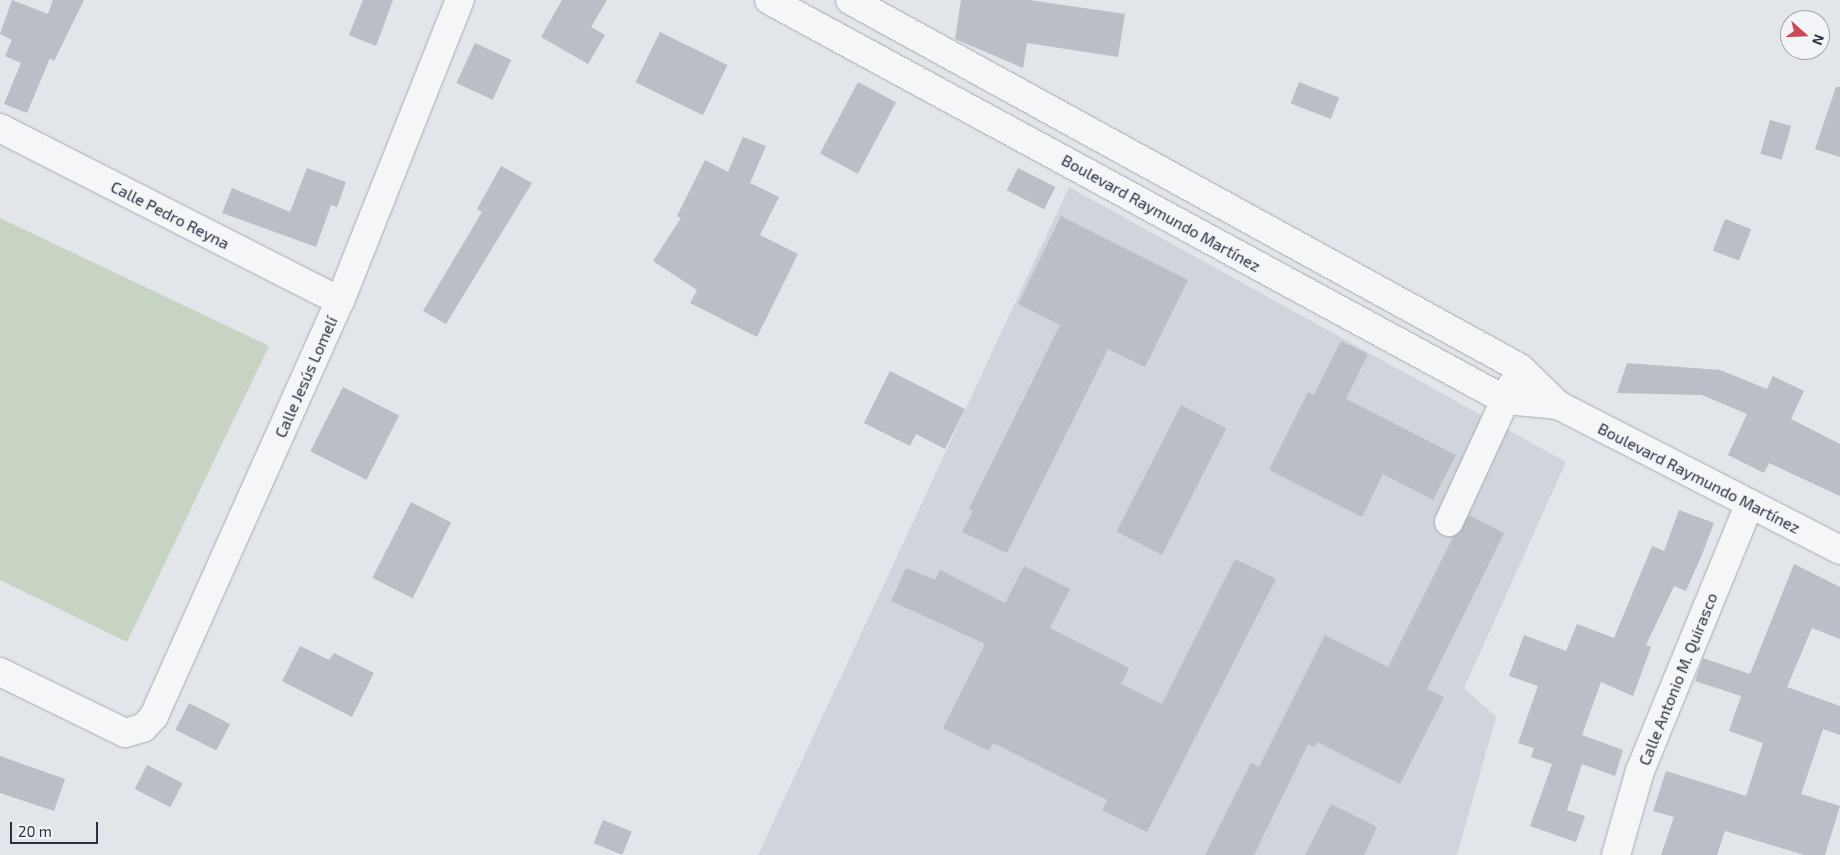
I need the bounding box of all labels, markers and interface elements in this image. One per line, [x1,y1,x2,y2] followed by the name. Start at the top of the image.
[1780,10,1830,60] north arrow
[1809,32,1828,48] text: N
[1058,150,1264,276] street label: Boulevard Raymundo Martínez
[108,177,232,253] street label: Calle Pedro Reyna
[271,313,341,441] street label: Calle Jesús Lomelí
[1595,419,1803,537] street label: Boulevard Raymundo Martínez
[1634,590,1722,768] street label: Calle Antonio M. Quirasco
[12,812,100,844] scale bar
[18,822,52,840] text: 20 m

